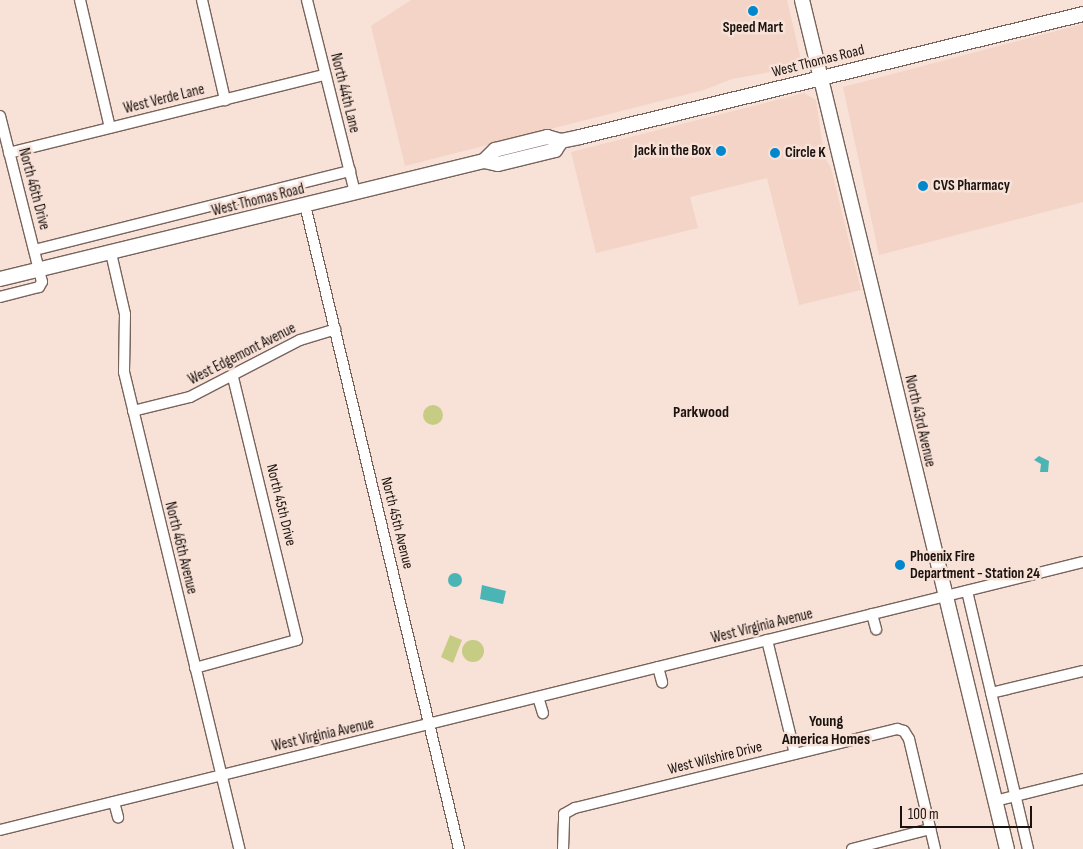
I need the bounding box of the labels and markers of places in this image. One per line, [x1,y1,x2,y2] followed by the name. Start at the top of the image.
[747,5,759,17] marker: Speed Mart
[723,19,783,37] place label: Speed Mart
[634,142,711,160] place label: Jack in the Box
[785,144,826,162] place label: Circle K
[715,145,727,157] marker: Jack in the Box
[769,147,781,159] marker: Circle K
[933,177,1010,195] place label: CVS Pharmacy
[917,180,929,192] marker: CVS Pharmacy
[910,547,1040,582] place label: Phoenix Fire Department - Station 24
[894,559,906,571] marker: Phoenix Fire Department - Station 24

